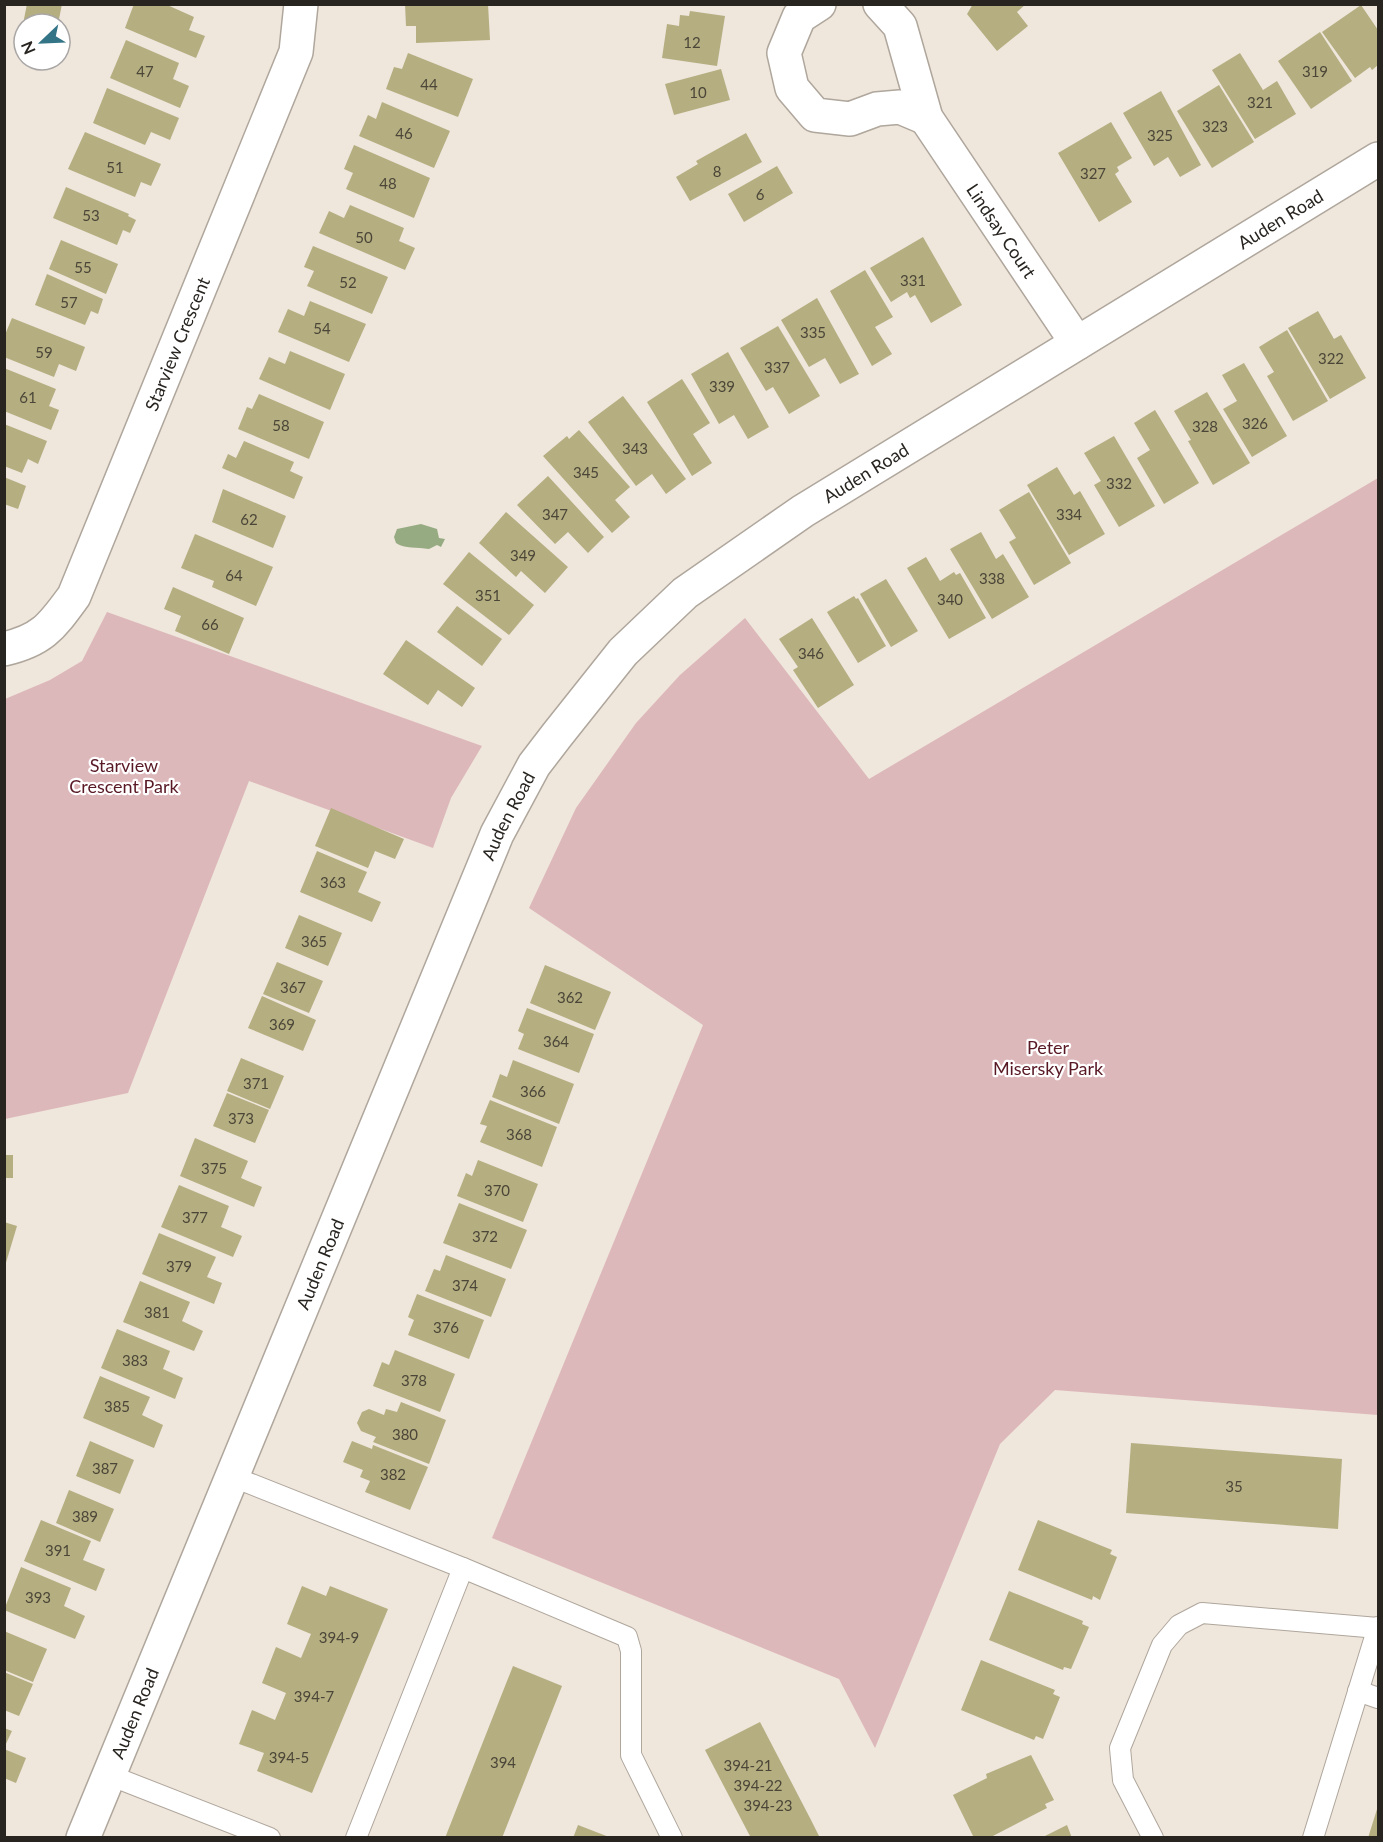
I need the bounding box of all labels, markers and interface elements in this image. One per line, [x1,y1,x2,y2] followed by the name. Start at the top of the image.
[12,12,72,72] north arrow
[683,33,701,51] house number: 12
[17,39,39,57] text: N
[136,62,154,80] house number: 47
[1302,62,1328,80] house number: 319
[420,75,438,93] house number: 44
[689,83,707,101] house number: 10
[1247,93,1273,111] house number: 321
[1202,117,1228,135] house number: 323
[395,124,413,142] house number: 46
[1147,126,1173,144] house number: 325
[106,158,124,176] house number: 51
[713,162,721,180] house number: 8
[1080,164,1106,182] house number: 327
[379,174,397,192] house number: 48
[962,179,1041,282] street label: Lindsay Court
[1233,184,1327,253] street label: Auden Road
[756,185,765,203] house number: 6
[82,206,100,224] house number: 53
[355,228,373,246] house number: 50
[74,258,92,276] house number: 55
[900,271,926,289] house number: 331
[140,273,214,414] street label: Starview Crescent
[339,273,357,291] house number: 52
[60,293,78,311] house number: 57
[313,319,331,337] house number: 54
[800,323,826,341] house number: 335
[35,343,53,361] house number: 59
[1318,349,1344,367] house number: 322
[764,358,790,376] house number: 337
[709,377,735,395] house number: 339
[19,388,37,406] house number: 61
[1242,414,1268,432] house number: 326
[272,416,290,434] house number: 58
[1192,417,1218,435] house number: 328
[819,438,913,507] street label: Auden Road
[622,439,648,457] house number: 343
[573,463,599,481] house number: 345
[1106,474,1132,492] house number: 332
[542,505,568,523] house number: 347
[1056,505,1082,523] house number: 334
[240,510,258,528] house number: 62
[510,546,536,564] house number: 349
[225,566,243,584] house number: 64
[979,569,1005,587] house number: 338
[475,586,501,604] house number: 351
[937,590,963,608] house number: 340
[201,615,219,633] house number: 66
[798,644,824,662] house number: 346
[69,754,180,797] park label: Starview Crescent Park
[476,768,539,863] street label: Auden Road
[320,873,346,891] house number: 363
[301,932,327,950] house number: 365
[280,978,306,996] house number: 367
[557,988,583,1006] house number: 362
[269,1015,295,1033] house number: 369
[543,1032,569,1050] house number: 364
[993,1036,1104,1079] park label: Peter Misersky Park
[243,1074,269,1092] house number: 371
[520,1082,546,1100] house number: 366
[228,1109,254,1127] house number: 373
[506,1125,532,1143] house number: 368
[201,1159,227,1177] house number: 375
[484,1181,510,1199] house number: 370
[182,1208,208,1226] house number: 377
[291,1215,348,1313] street label: Auden Road
[472,1227,498,1245] house number: 372
[166,1257,192,1275] house number: 379
[452,1276,478,1294] house number: 374
[144,1303,170,1321] house number: 381
[433,1318,459,1336] house number: 376
[122,1351,148,1369] house number: 383
[401,1371,427,1389] house number: 378
[104,1397,130,1415] house number: 385
[392,1425,418,1443] house number: 380
[92,1459,118,1477] house number: 387
[380,1465,406,1483] house number: 382
[1225,1477,1243,1495] house number: 35
[72,1507,98,1525] house number: 389
[45,1541,71,1559] house number: 391
[25,1588,51,1606] house number: 393
[319,1628,359,1646] house number: 394-9
[106,1665,163,1762] street label: Auden Road
[294,1687,334,1705] house number: 394-7
[269,1748,309,1766] house number: 394-5
[490,1753,516,1771] house number: 394
[723,1756,773,1774] house number: 394-21
[733,1776,783,1794] house number: 394-22
[743,1796,793,1814] house number: 394-23

